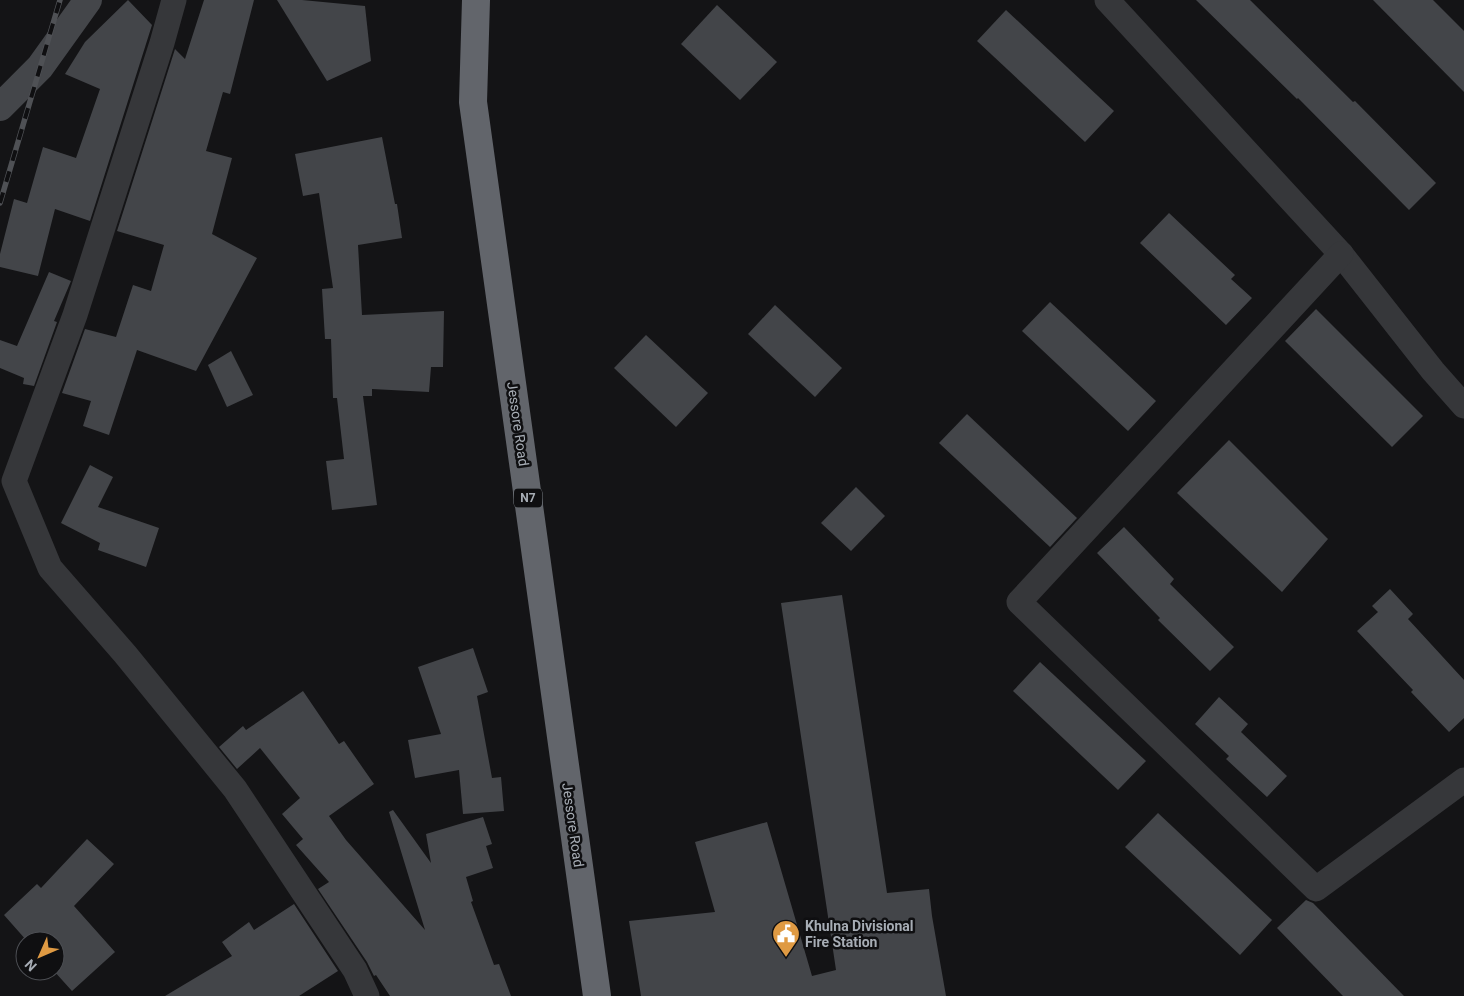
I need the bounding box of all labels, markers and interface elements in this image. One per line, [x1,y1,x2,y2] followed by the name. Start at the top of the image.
[504,381,532,467] street label: Jessore Road
[514,488,542,508] road number: N7
[559,782,587,868] street label: Jessore Road
[805,918,914,950] place label: Khulna Divisional Fire Station
[771,919,801,958] public building icon: Khulna Divisional Fire Station
[15,931,65,981] north arrow
[22,956,40,974] text: N

